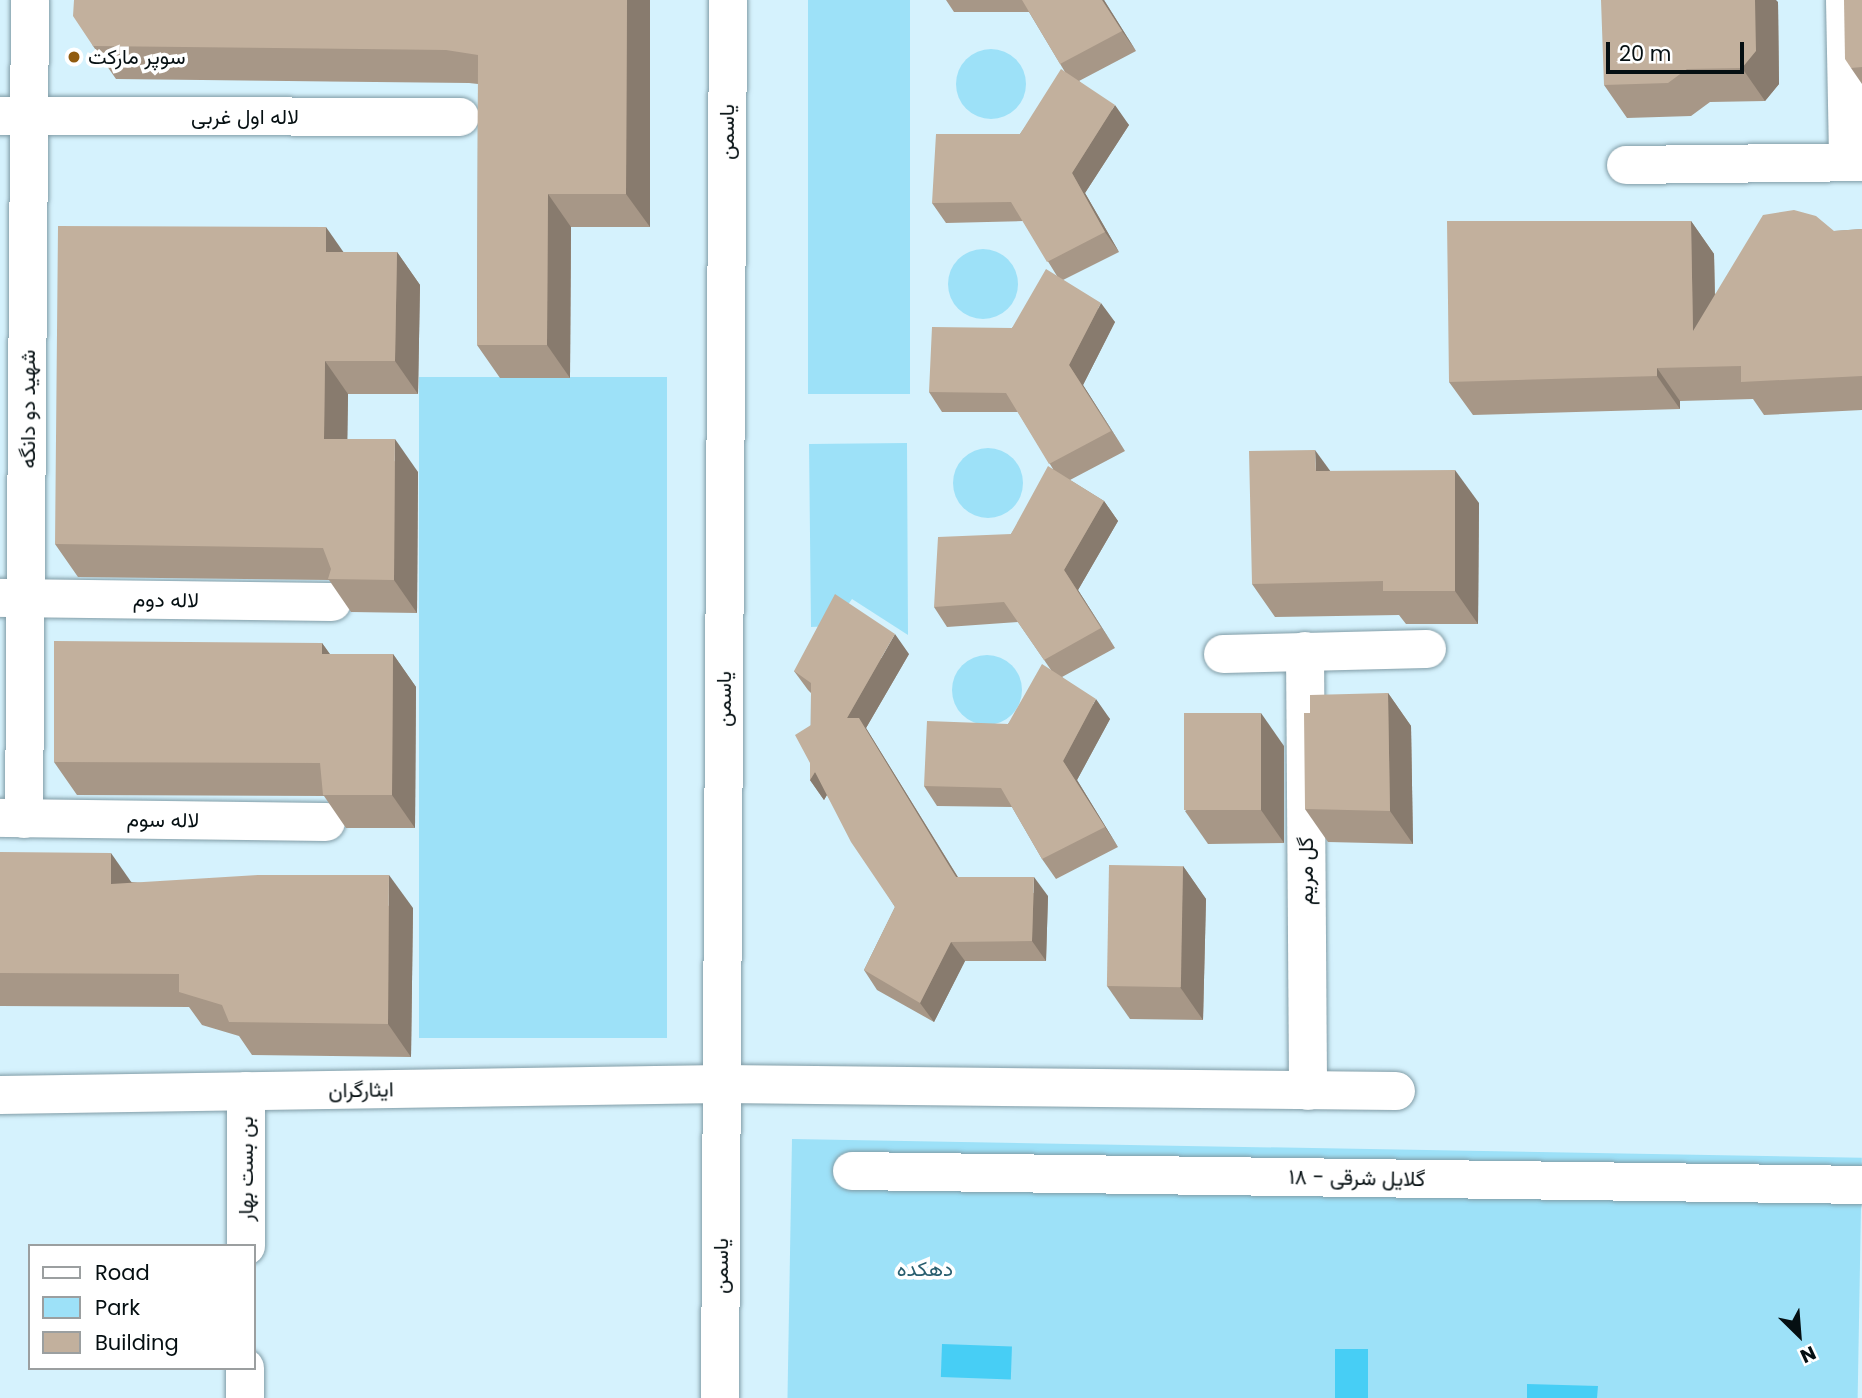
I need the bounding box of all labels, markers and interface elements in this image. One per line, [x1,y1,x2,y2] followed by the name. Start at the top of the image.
[1610,28,1748,72] scale bar
[1619,39,1672,68] text: 20 m
[88,44,186,70] place label: سوپر مارکت
[66,49,82,65] marker: سوپر مارکت
[191,104,299,130] street label: لاله اول غربی
[714,104,740,160] street label: یاسمن
[15,350,41,468] street label: شهید دو دانگه
[133,587,199,613] street label: لاله دوم
[711,671,737,727] street label: یاسمن
[126,807,200,833] street label: لاله سوم
[1293,837,1319,905] street label: گل مریم
[328,1077,394,1103] street label: ایثارگران
[233,1116,259,1222] street label: بن بست بهار
[1289,1164,1425,1192] street label: گلایل شرقی - ۱۸
[708,1238,734,1294] street label: یاسمن
[28,1244,256,1370] legend
[897,1256,953,1282] park label: دهکده
[95,1258,150,1287] text: Road
[95,1293,140,1322] text: Park
[1764,1300,1834,1370] north arrow
[95,1328,179,1357] text: Building
[1796,1339,1820,1370] text: N

